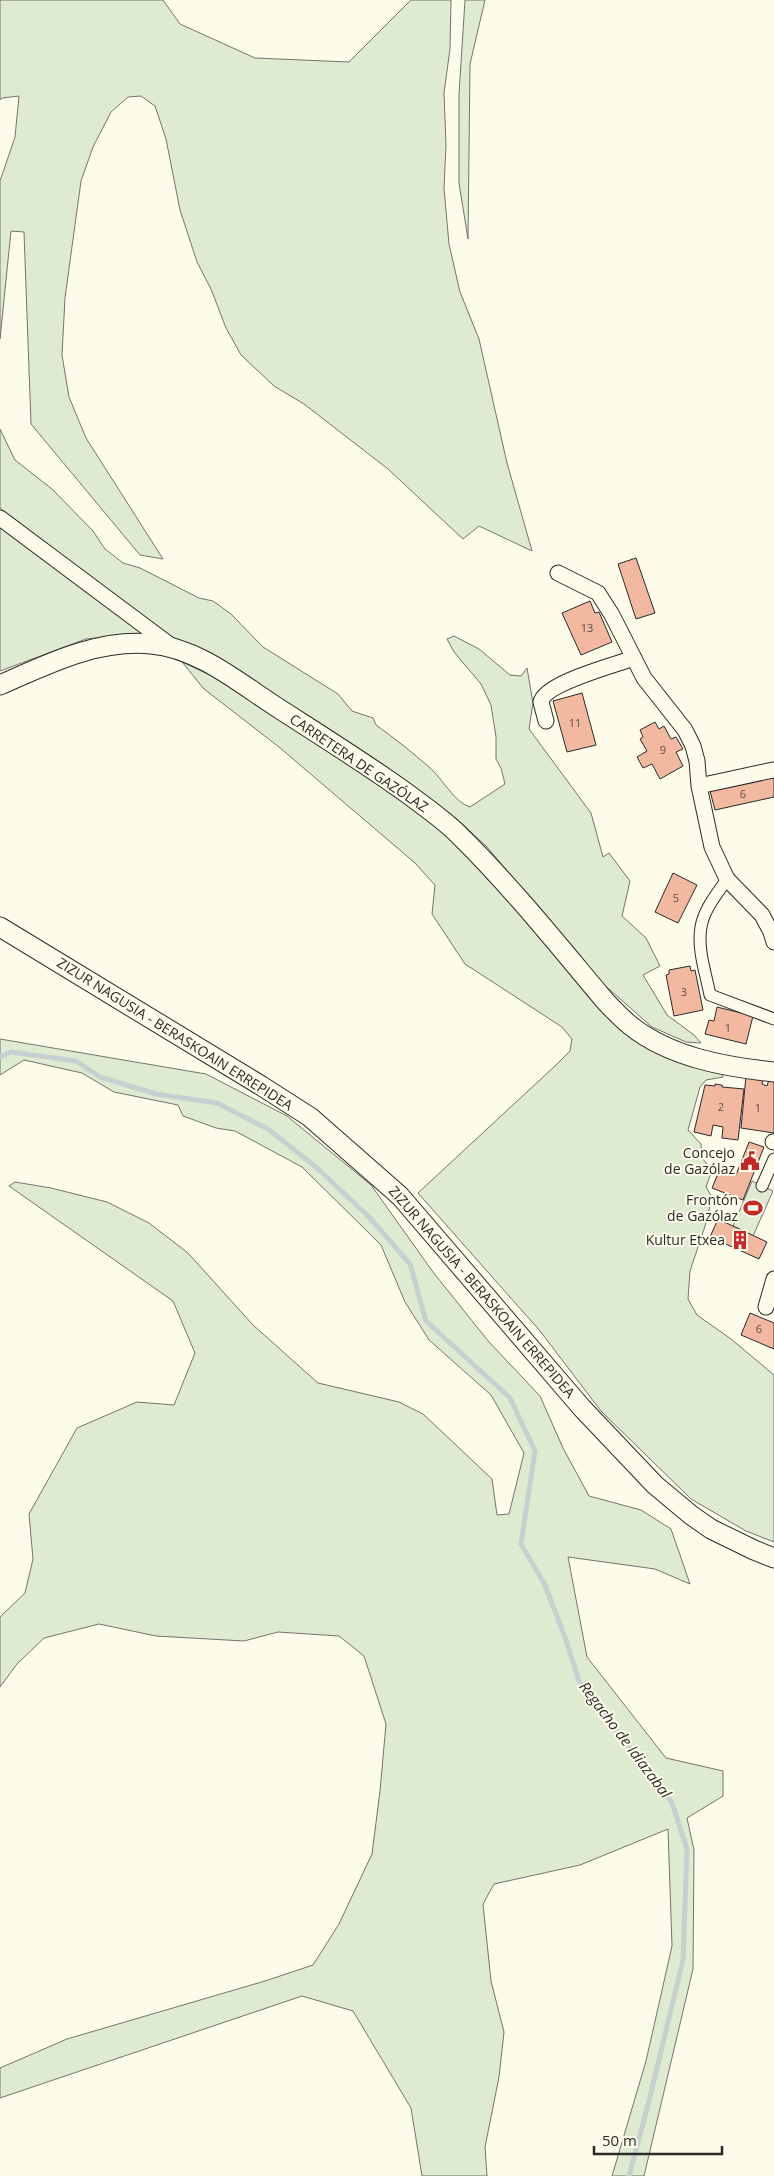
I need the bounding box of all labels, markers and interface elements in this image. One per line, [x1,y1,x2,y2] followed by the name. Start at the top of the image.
[581,620,593,635] house number: 13
[286,709,432,816] street label: CARRETERA DE GAZÓLAZ
[569,715,581,730] house number: 11
[660,742,666,757] house number: 9
[740,786,746,801] house number: 6
[673,890,679,905] house number: 5
[54,953,297,1115] street label: ZIZUR NAGUSIA - BERASKOAIN ERREPIDEA
[681,984,687,999] house number: 3
[725,1020,731,1035] house number: 1
[718,1099,724,1114] house number: 2
[755,1100,761,1115] house number: 1
[664,1143,735,1178] place label: Concejo de Gazólaz
[739,1150,761,1172] public building icon: Concejo de Gazólaz
[385,1182,580,1402] street label: ZIZUR NAGUSIA - BERASKOAIN ERREPIDEA
[667,1190,738,1225] place label: Frontón de Gazólaz
[742,1197,764,1219] sports icon: Frontón de Gazólaz
[729,1229,751,1251] building icon: Kultur Etxea
[646,1230,725,1249] place label: Kultur Etxea
[756,1321,762,1336] house number: 6
[575,1677,677,1803] water label: Regacho de Idiazabal
[594,2124,722,2156] scale bar
[602,2130,637,2150] text: 50 m

